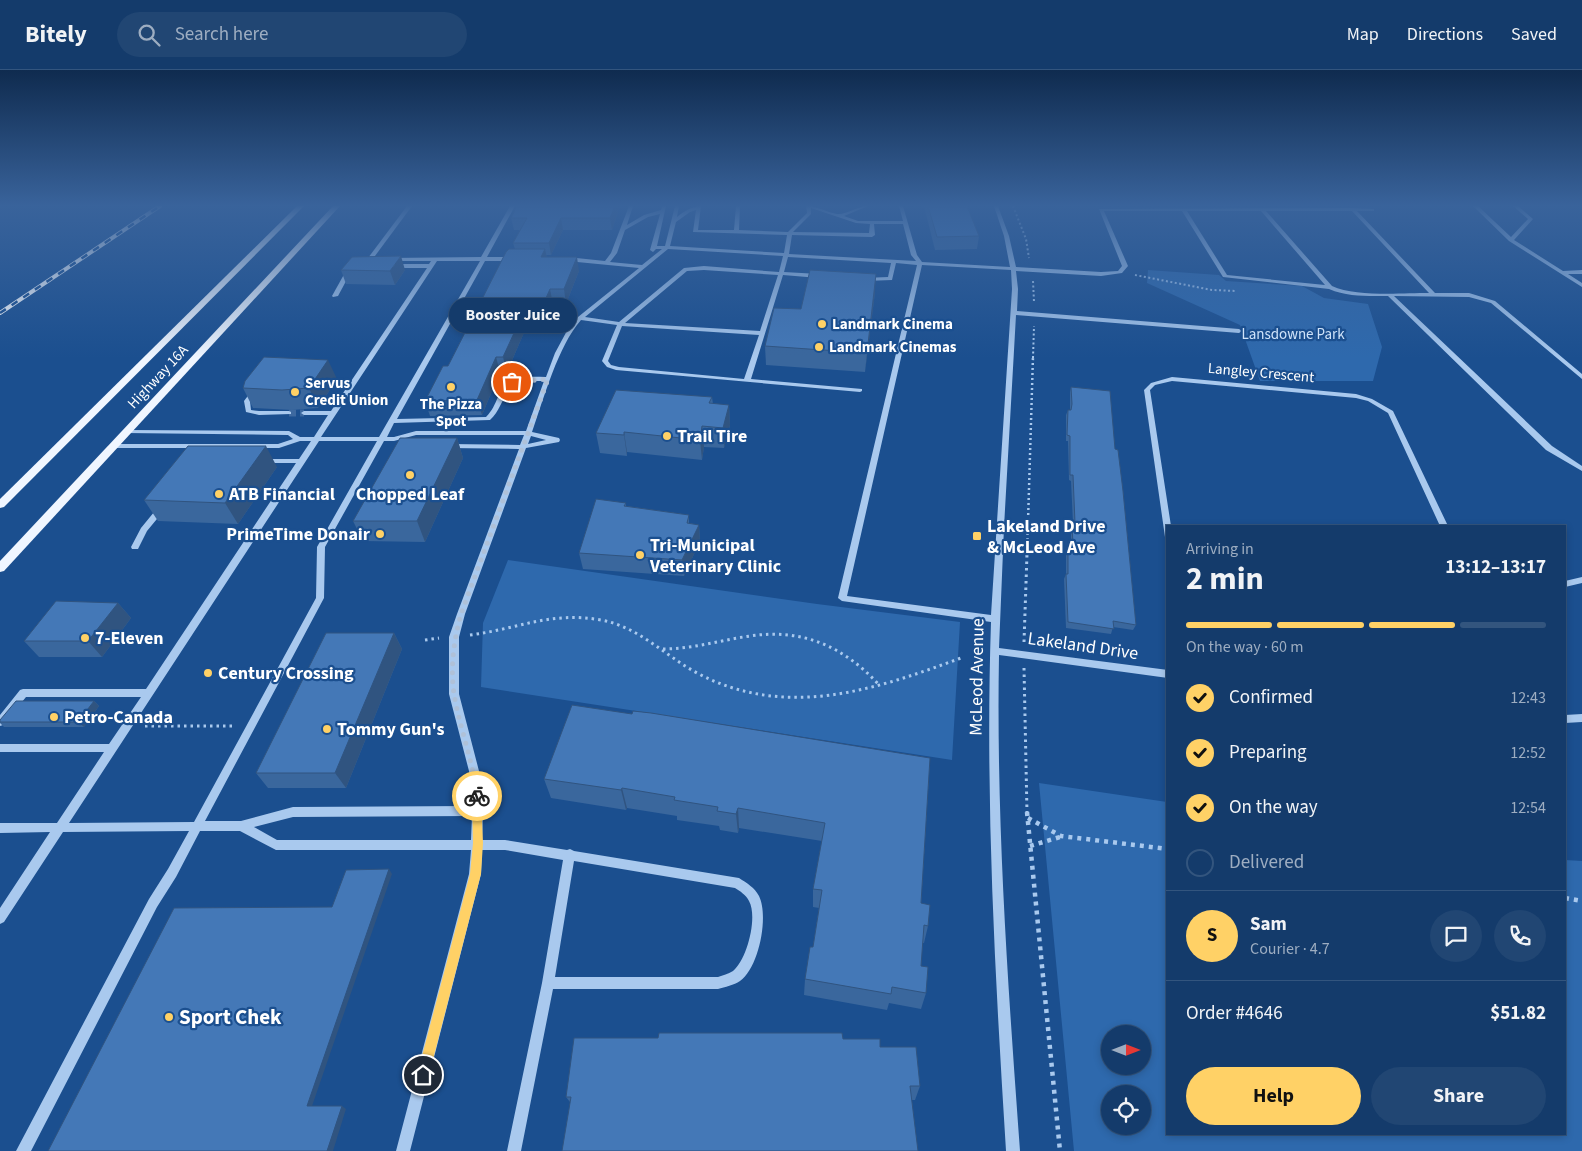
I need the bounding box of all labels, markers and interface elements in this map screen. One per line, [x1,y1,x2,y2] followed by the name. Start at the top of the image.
[117,12,467,57] search box
[25,17,87,52] text: Bitely
[135,21,163,49] icon: search
[175,21,268,48] text: Search here
[1347,22,1379,47] text: Map
[1407,22,1483,47] text: Directions
[1511,22,1557,47] text: Saved
[448,297,576,332] callout: Booster Juice
[466,304,560,326] text: Booster Juice
[832,314,953,335] place label: Landmark Cinema
[816,318,828,330] marker: Landmark Cinema
[1241,324,1345,345] park label: Lansdowne Park
[829,337,957,358] place label: Landmark Cinemas
[123,340,194,414] street label: Highway 16A
[813,341,825,353] marker: Landmark Cinemas
[1207,358,1315,388] street label: Langley Crescent
[491,361,533,403] pin
[498,368,526,396] icon: bag
[305,373,388,411] place label: Servus Credit Union
[445,381,457,393] marker: The Pizza Spot
[289,386,301,398] marker: Servus Credit Union
[420,394,482,432] place label: The Pizza Spot
[677,424,747,449] place label: Trail Tire
[661,430,673,442] marker: Trail Tire
[404,469,416,481] marker: Chopped Leaf
[228,482,335,507] place label: ATB Financial
[356,482,465,507] place label: Chopped Leaf
[213,488,225,500] marker: ATB Financial
[987,514,1106,560] place label: Lakeland Drive & McLeod Ave
[226,522,371,547] place label: PrimeTime Donair
[374,528,386,540] marker: PrimeTime Donair
[971,530,983,542] marker: Lakeland Drive & McLeod Ave
[649,533,782,579] place label: Tri-Municipal Veterinary Clinic
[1186,538,1254,560] text: Arriving in
[634,549,646,561] marker: Tri-Municipal Veterinary Clinic
[1445,554,1546,581] text: 13:12–13:17
[1186,556,1264,602] text: 2 min
[963,618,991,736] street label: McLeod Avenue
[95,626,164,651] place label: 7-Eleven
[1026,626,1140,666] street label: Lakeland Drive
[79,632,91,644] marker: 7-Eleven
[1186,636,1303,658] text: On the way · 60 m
[218,661,354,686] place label: Century Crossing
[202,667,214,679] marker: Century Crossing
[1186,684,1214,712] icon: check
[1229,684,1313,711] text: Confirmed
[1510,687,1546,709] text: 12:43
[64,705,173,730] place label: Petro-Canada
[48,711,60,723] marker: Petro-Canada
[337,717,445,742] place label: Tommy Gun's
[321,723,333,735] marker: Tommy Gun's
[1186,739,1214,767] icon: check
[1229,739,1307,766] text: Preparing
[1510,742,1546,764] text: 12:52
[452,771,502,821] courier
[463,782,491,810] icon: bike
[1186,794,1214,822] icon: check
[1229,794,1318,821] text: On the way
[1510,797,1546,819] text: 12:54
[1229,849,1304,876] text: Delivered
[1430,910,1482,962] button: chat
[1494,910,1546,962] button: phone
[1250,911,1287,938] text: Sam
[1207,922,1217,949] text: S
[1250,938,1330,960] text: Courier · 4.7
[1186,1000,1283,1027] text: Order #4646
[1490,1000,1546,1027] text: $51.82
[179,1002,282,1032] place label: Sport Chek
[163,1011,175,1023] marker: Sport Chek
[1101,1025,1151,1075] north arrow
[1101,1025,1151,1135] map controls
[402,1054,444,1096] pin
[409,1061,437,1089] icon: home
[1186,1067,1361,1125] button: Help
[1371,1067,1546,1125] button: Share
[1101,1085,1151,1135] button: locate

